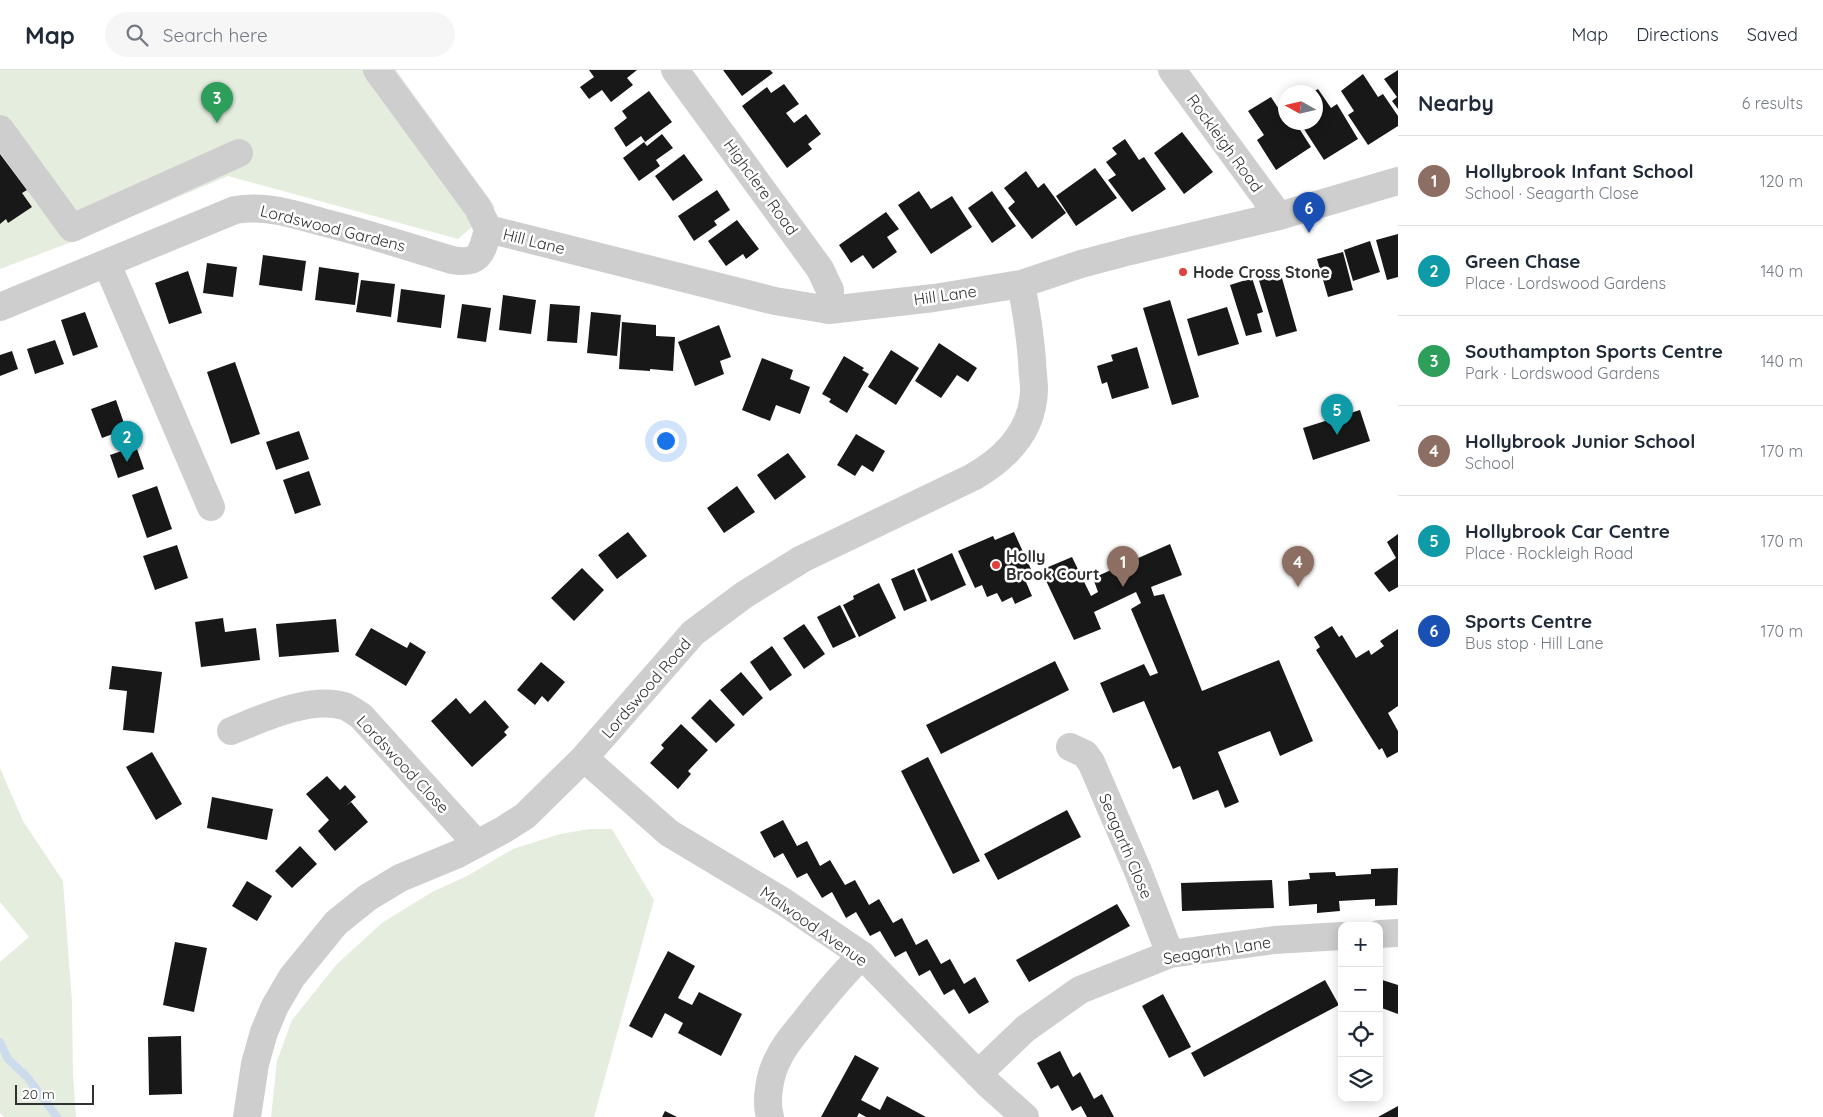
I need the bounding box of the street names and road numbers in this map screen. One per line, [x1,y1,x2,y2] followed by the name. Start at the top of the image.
[1183,90,1267,196] street label: Rockleigh Road
[719,135,803,239] street label: Highclere Road
[258,200,408,256] street label: Lordswood Gardens
[501,224,567,258] street label: Hill Lane
[912,281,978,309] street label: Hill Lane
[597,634,695,742] street label: Lordswood Road
[352,711,454,817] street label: Lordswood Close
[1095,790,1157,902] street label: Seagarth Close
[756,882,872,970] street label: Malwood Avenue
[1162,932,1272,968] street label: Seagarth Lane

